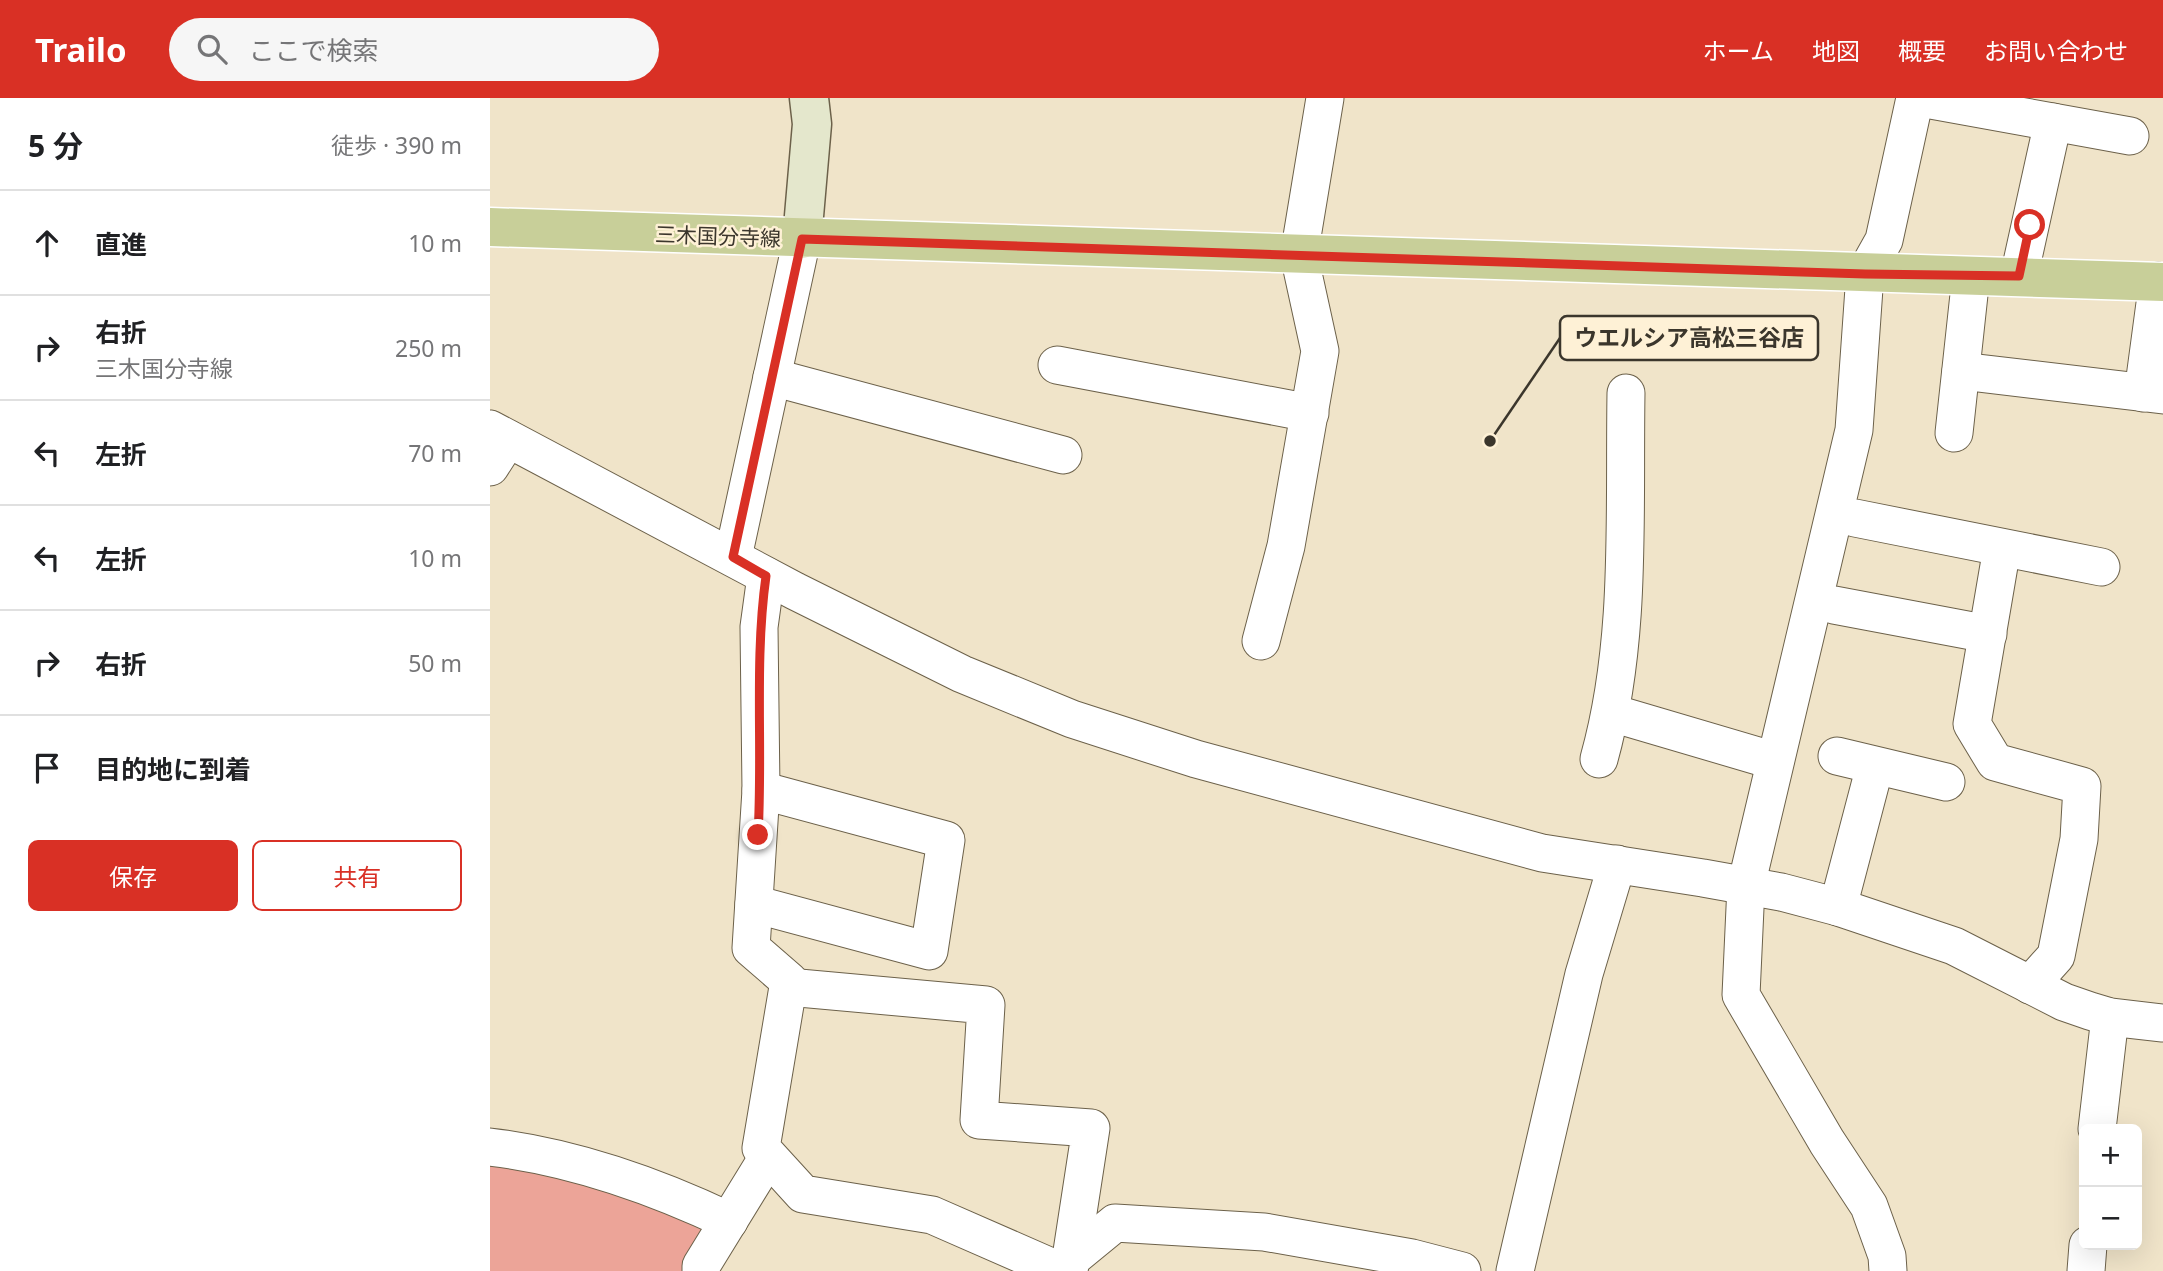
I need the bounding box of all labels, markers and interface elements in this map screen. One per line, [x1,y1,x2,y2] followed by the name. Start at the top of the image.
[169,18,659,81] search box
[35,27,127,72] text: Trailo
[193,30,231,68] icon: search
[249,32,379,68] text: ここで検索
[1703,34,1774,67] text: ホーム
[1812,34,1860,67] text: 地図
[1898,34,1946,67] text: 概要
[1984,34,2128,67] text: お問い合わせ
[28,125,83,166] text: 5 分
[331,129,462,161] text: 徒歩 · 390 m
[2014,209,2045,240] route start
[655,220,781,252] street label: 三木国分寺線
[28,224,66,262] icon: ahead
[95,226,147,262] text: 直進
[408,227,462,259] text: 10 m
[95,314,147,350] text: 右折
[1560,316,1818,360] callout: ウエルシア高松三谷店
[1574,321,1804,353] text: ウエルシア高松三谷店
[28,329,66,367] icon: right
[395,332,462,364] text: 250 m
[95,352,233,384] text: 三木国分寺線
[28,434,66,472] icon: left
[95,436,147,472] text: 左折
[408,437,462,469] text: 70 m
[28,539,66,577] icon: left
[95,541,147,577] text: 左折
[408,542,462,574] text: 10 m
[28,644,66,682] icon: right
[95,646,147,682] text: 右折
[408,647,462,679] text: 50 m
[28,749,66,787] icon: arrive
[95,751,251,787] text: 目的地に到着
[742,819,773,850] route end
[28,840,238,911] button: 保存
[252,840,462,911] button: 共有
[2079,1124,2142,1250] map controls
[2079,1124,2142,1187] button: +
[2079,1187,2142,1250] button: −

